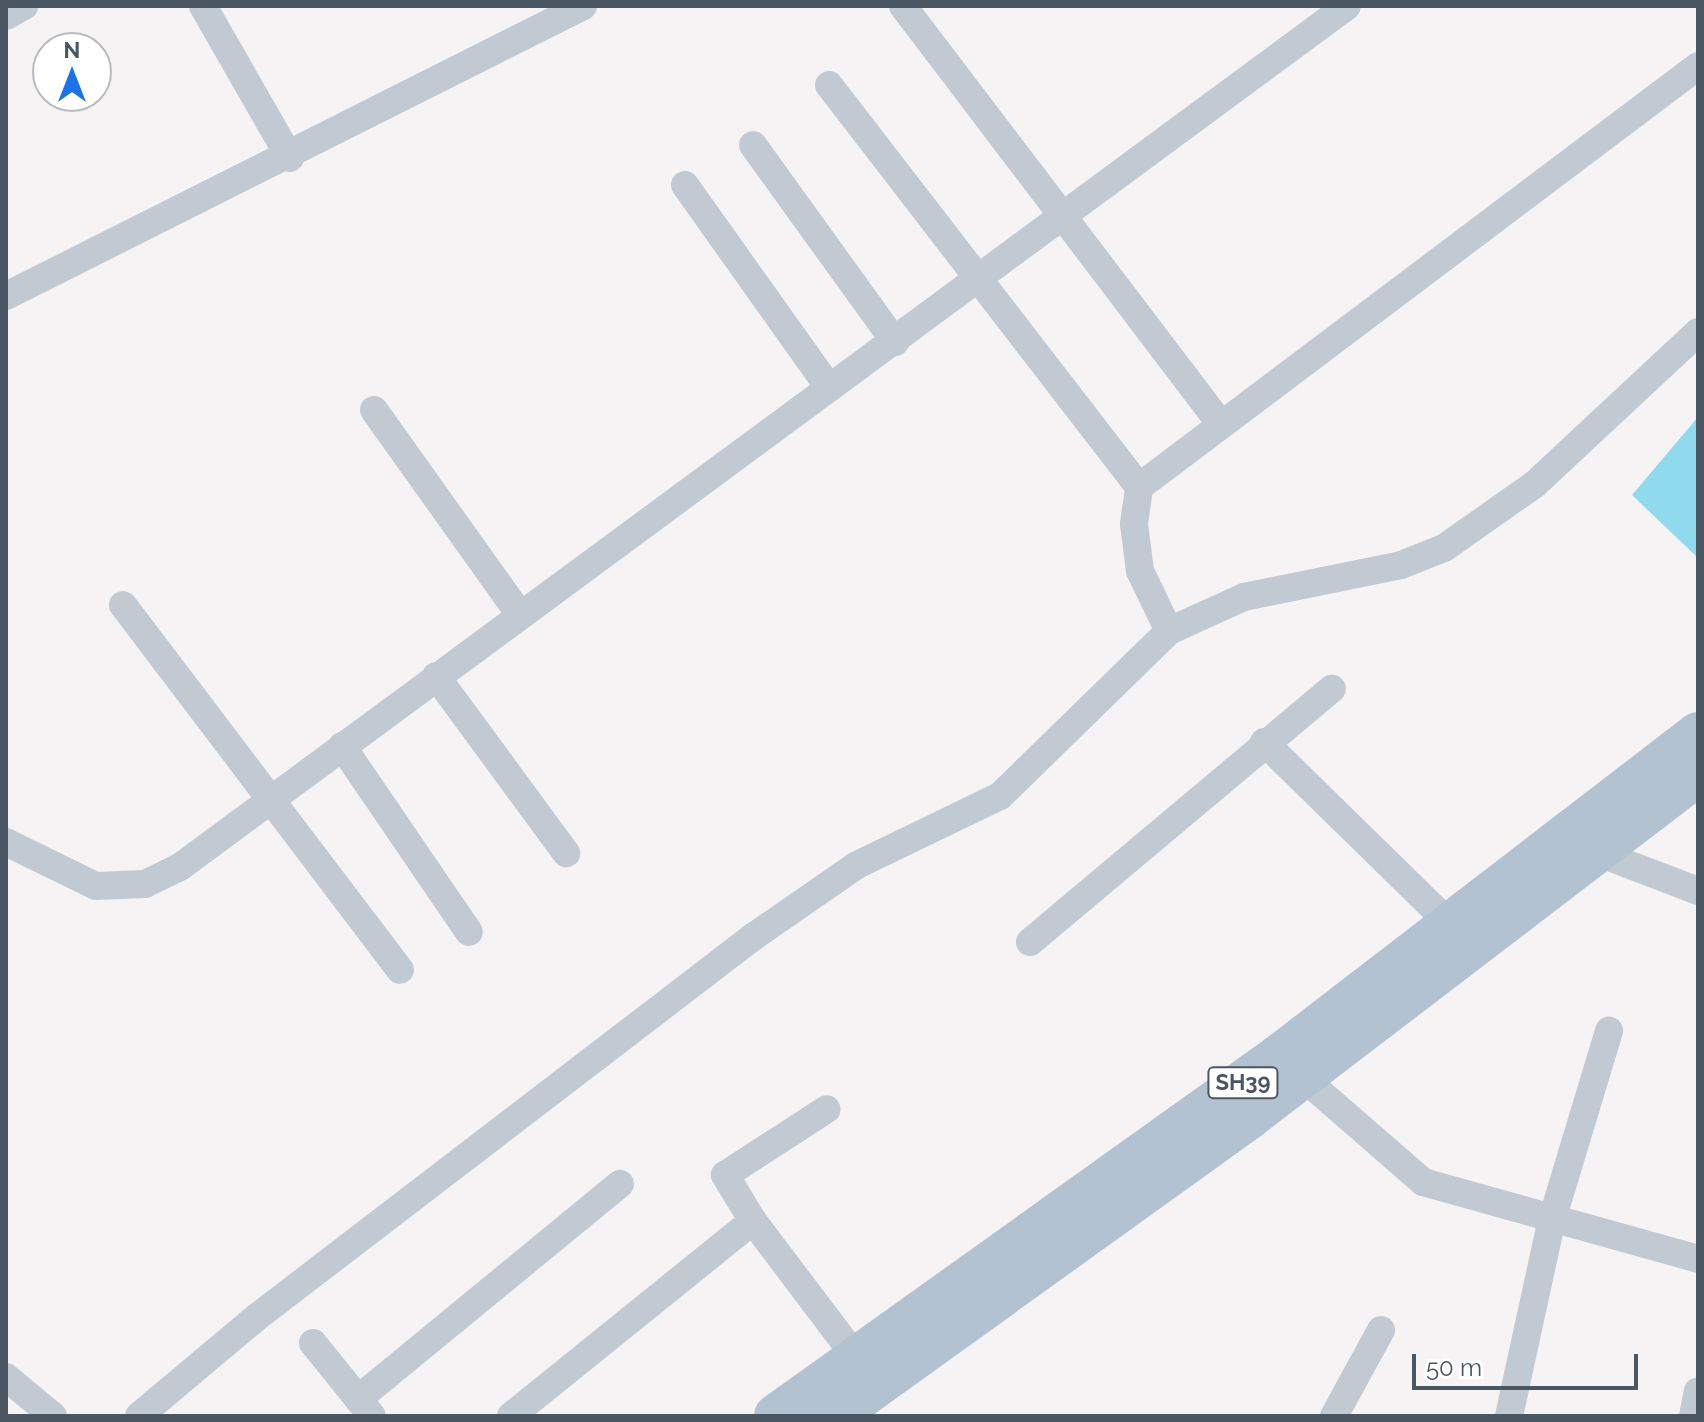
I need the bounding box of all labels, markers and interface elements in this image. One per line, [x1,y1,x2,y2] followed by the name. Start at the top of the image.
[32,32,112,112] north arrow
[64,37,80,63] text: N
[1207,1065,1279,1101] road number: SH39
[1416,1338,1642,1388] scale bar
[1426,1353,1482,1382] text: 50 m

